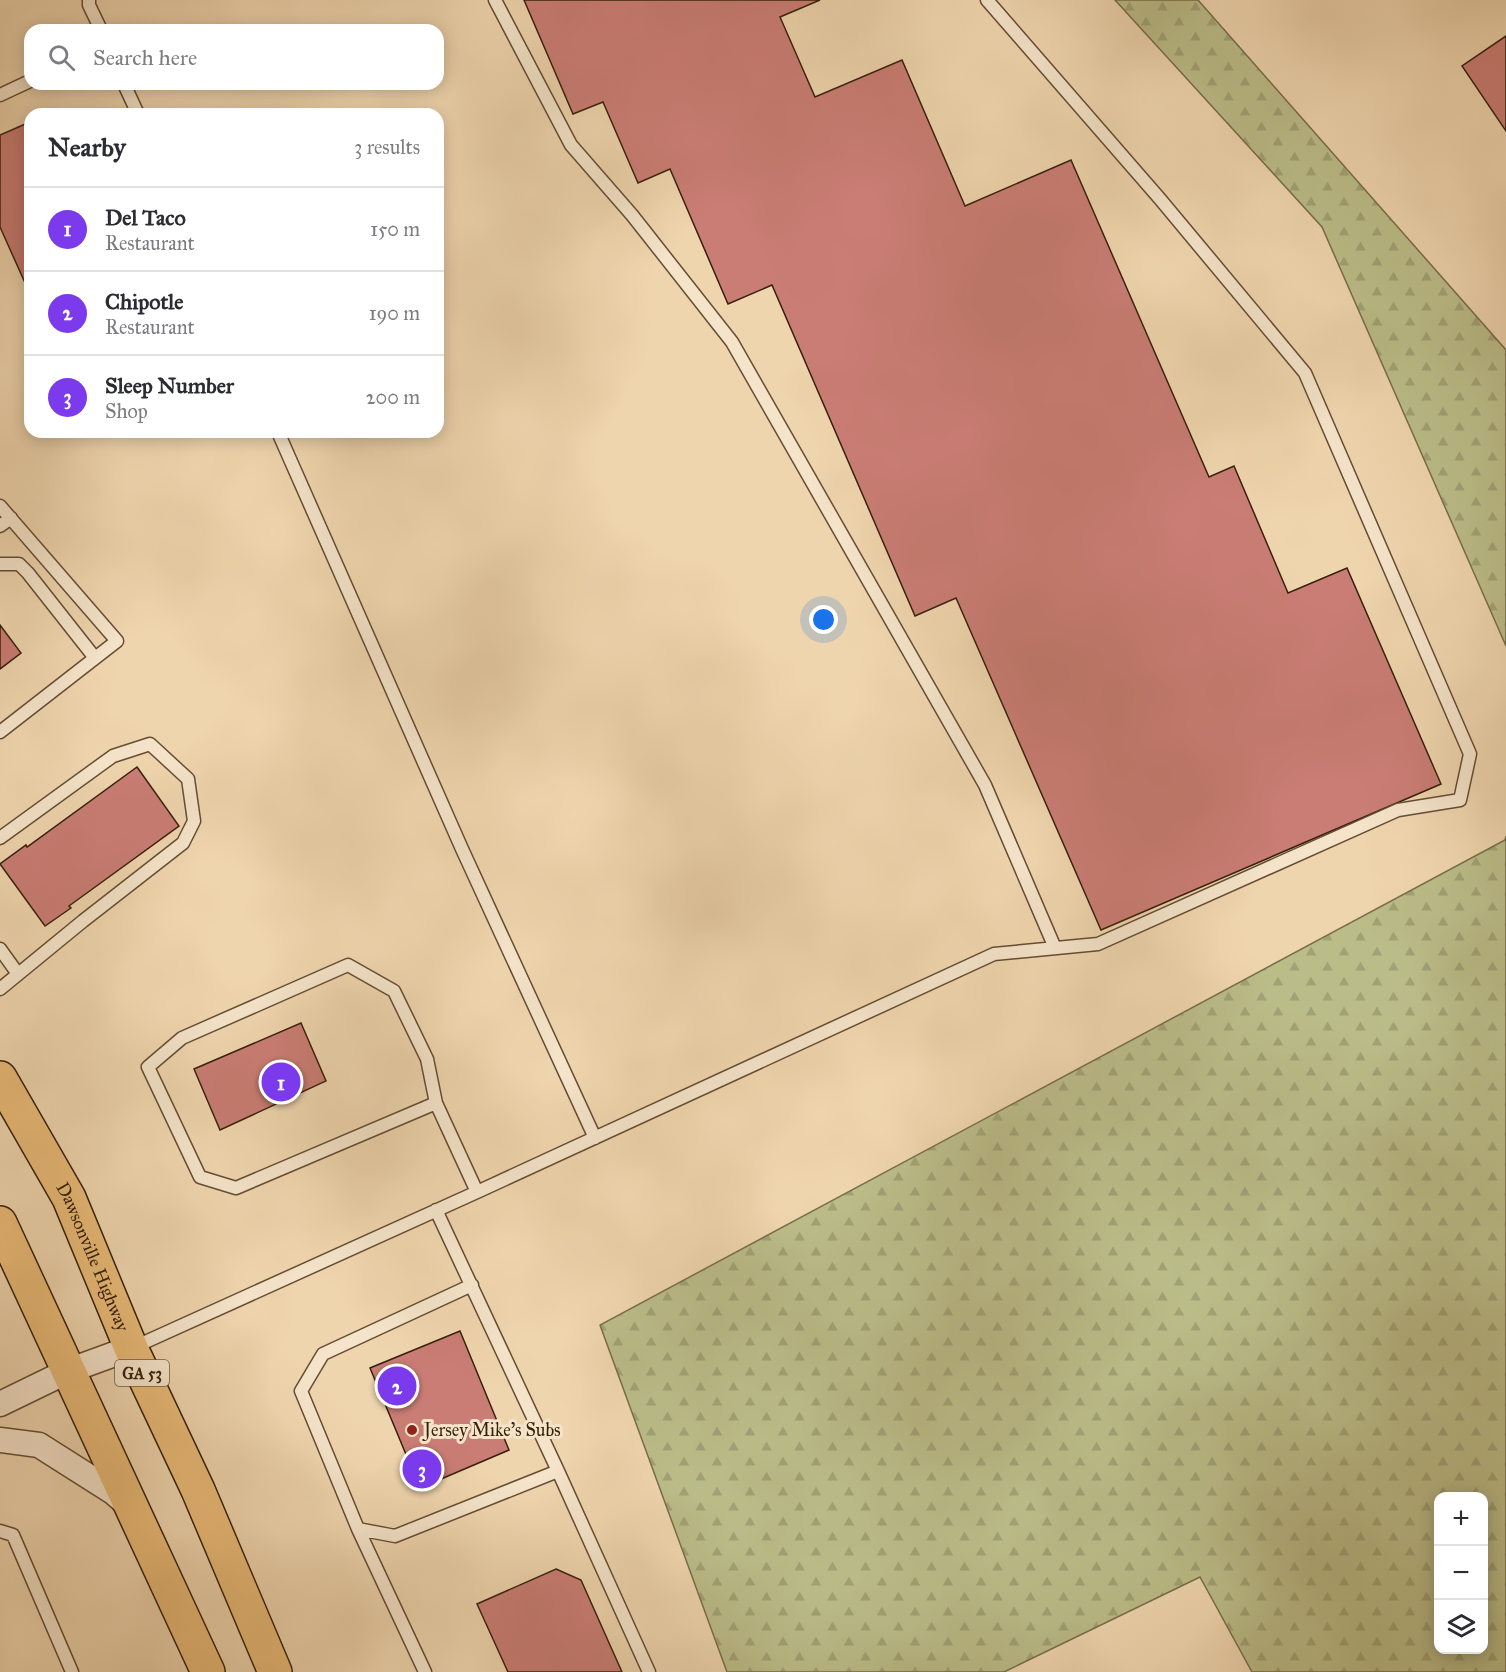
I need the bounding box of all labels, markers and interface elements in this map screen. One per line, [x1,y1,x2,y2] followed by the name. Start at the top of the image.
[24,24,444,90] search box
[45,41,78,74] icon: search
[93,44,197,71] text: Search here
[48,131,126,163] text: Nearby
[354,135,420,159] text: 3 results
[105,204,186,231] text: Del Taco
[64,217,71,241] text: 1
[370,217,420,241] text: 150 m
[105,231,195,255] text: Restaurant
[105,288,183,315] text: Chipotle
[63,301,72,325] text: 2
[369,301,420,325] text: 190 m
[105,315,195,339] text: Restaurant
[105,372,234,399] text: Sleep Number
[64,385,72,409] text: 3
[366,385,420,409] text: 200 m
[105,399,148,423] text: Shop
[809,605,838,634] your location
[262,1060,300,1104] pin: 1
[51,1178,134,1335] street label: Dawsonville Highway
[115,1360,169,1386] road number: GA 53
[378,1364,416,1408] pin: 2
[422,1419,561,1442] place label: Jersey Mike's Subs
[405,1423,419,1437] marker: Jersey Mike's Subs
[402,1446,442,1492] pin: 3
[1434,1492,1488,1654] map controls
[1434,1492,1488,1546] button: +
[1434,1546,1488,1600] button: −
[1434,1600,1488,1654] button: layers

